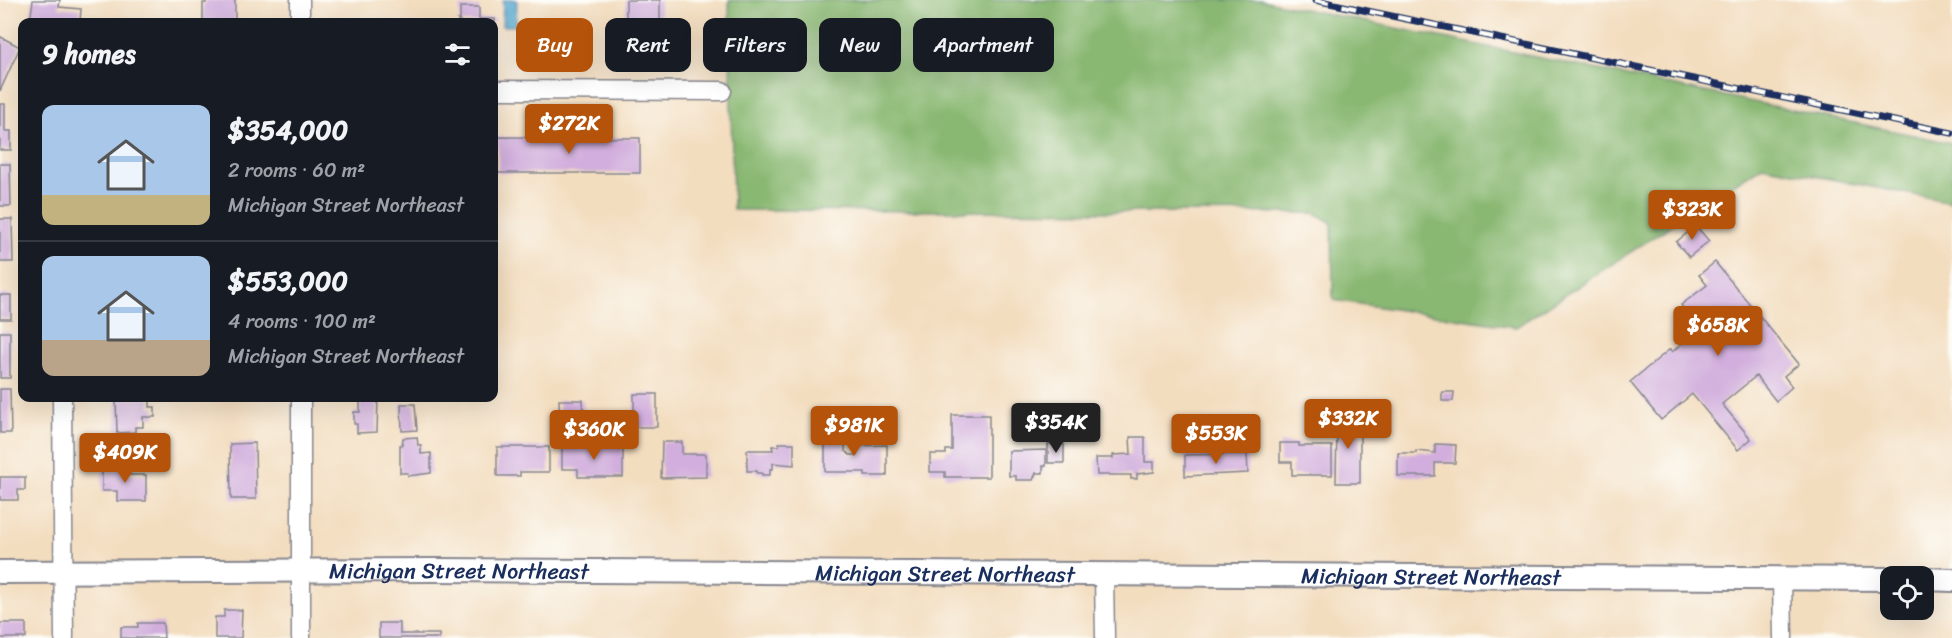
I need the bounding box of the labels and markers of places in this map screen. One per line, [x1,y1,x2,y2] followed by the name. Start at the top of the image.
[527,104,611,155] pin: $272K
[1650,190,1734,241] pin: $323K
[1676,306,1760,357] pin: $658K
[1306,399,1390,450] pin: $332K
[1014,403,1098,454] pin: $354K
[812,406,896,457] pin: $981K
[552,410,636,461] pin: $360K
[1174,414,1258,465] pin: $553K
[83,433,167,484] pin: $409K

